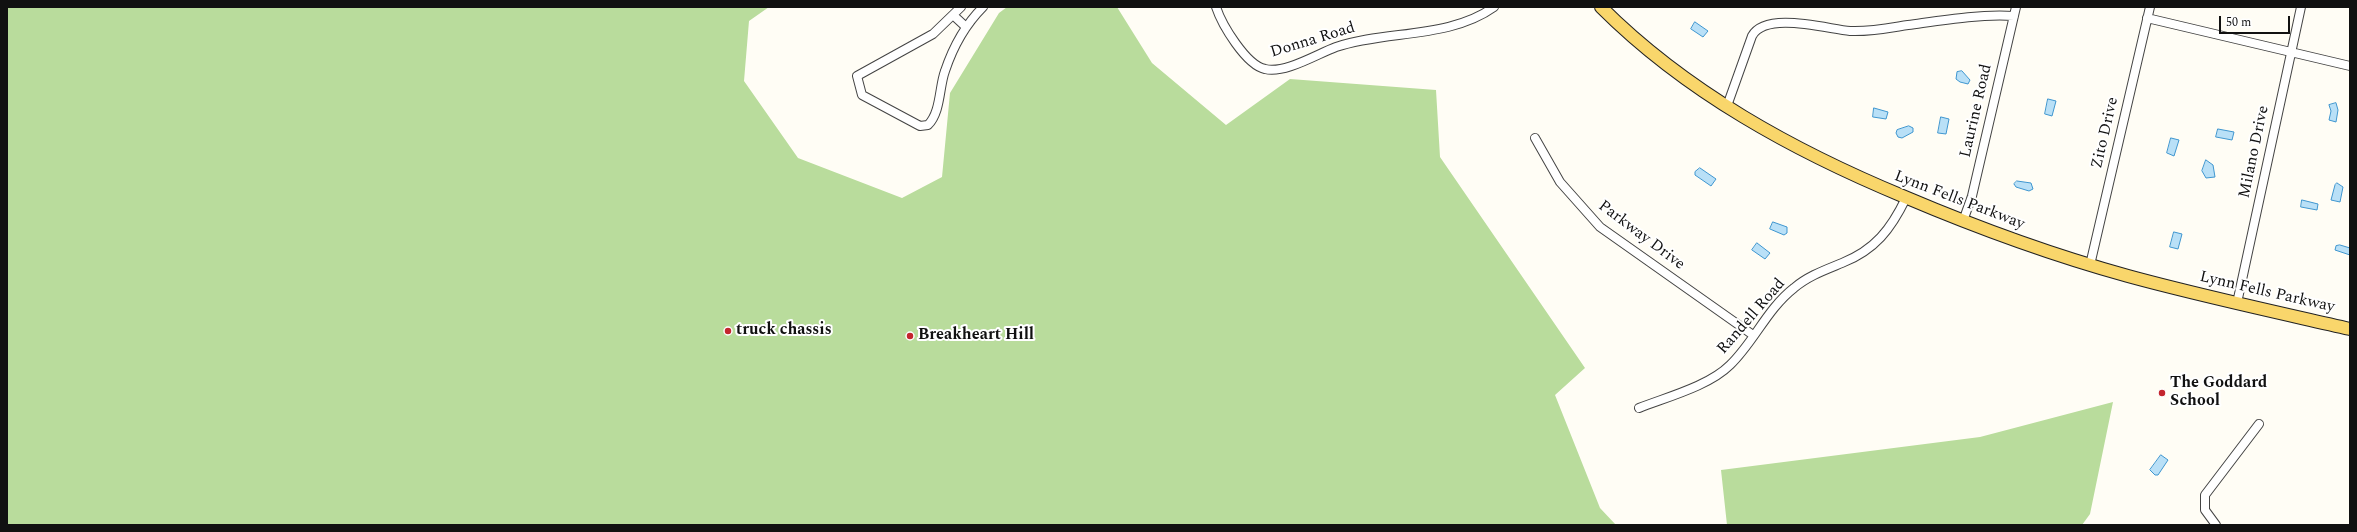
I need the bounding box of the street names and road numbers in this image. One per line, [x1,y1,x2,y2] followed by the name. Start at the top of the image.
[1268,19,1358,63] street label: Donna Road
[1957,62,1997,160] street label: Laurine Road
[2088,95,2124,171] street label: Zito Drive
[2236,104,2274,200] street label: Milano Drive
[1891,167,2027,235] street label: Lynn Fells Parkway
[1594,197,1688,275] street label: Parkway Drive
[2198,268,2336,318] street label: Lynn Fells Parkway
[1714,275,1790,359] street label: Randell Road

